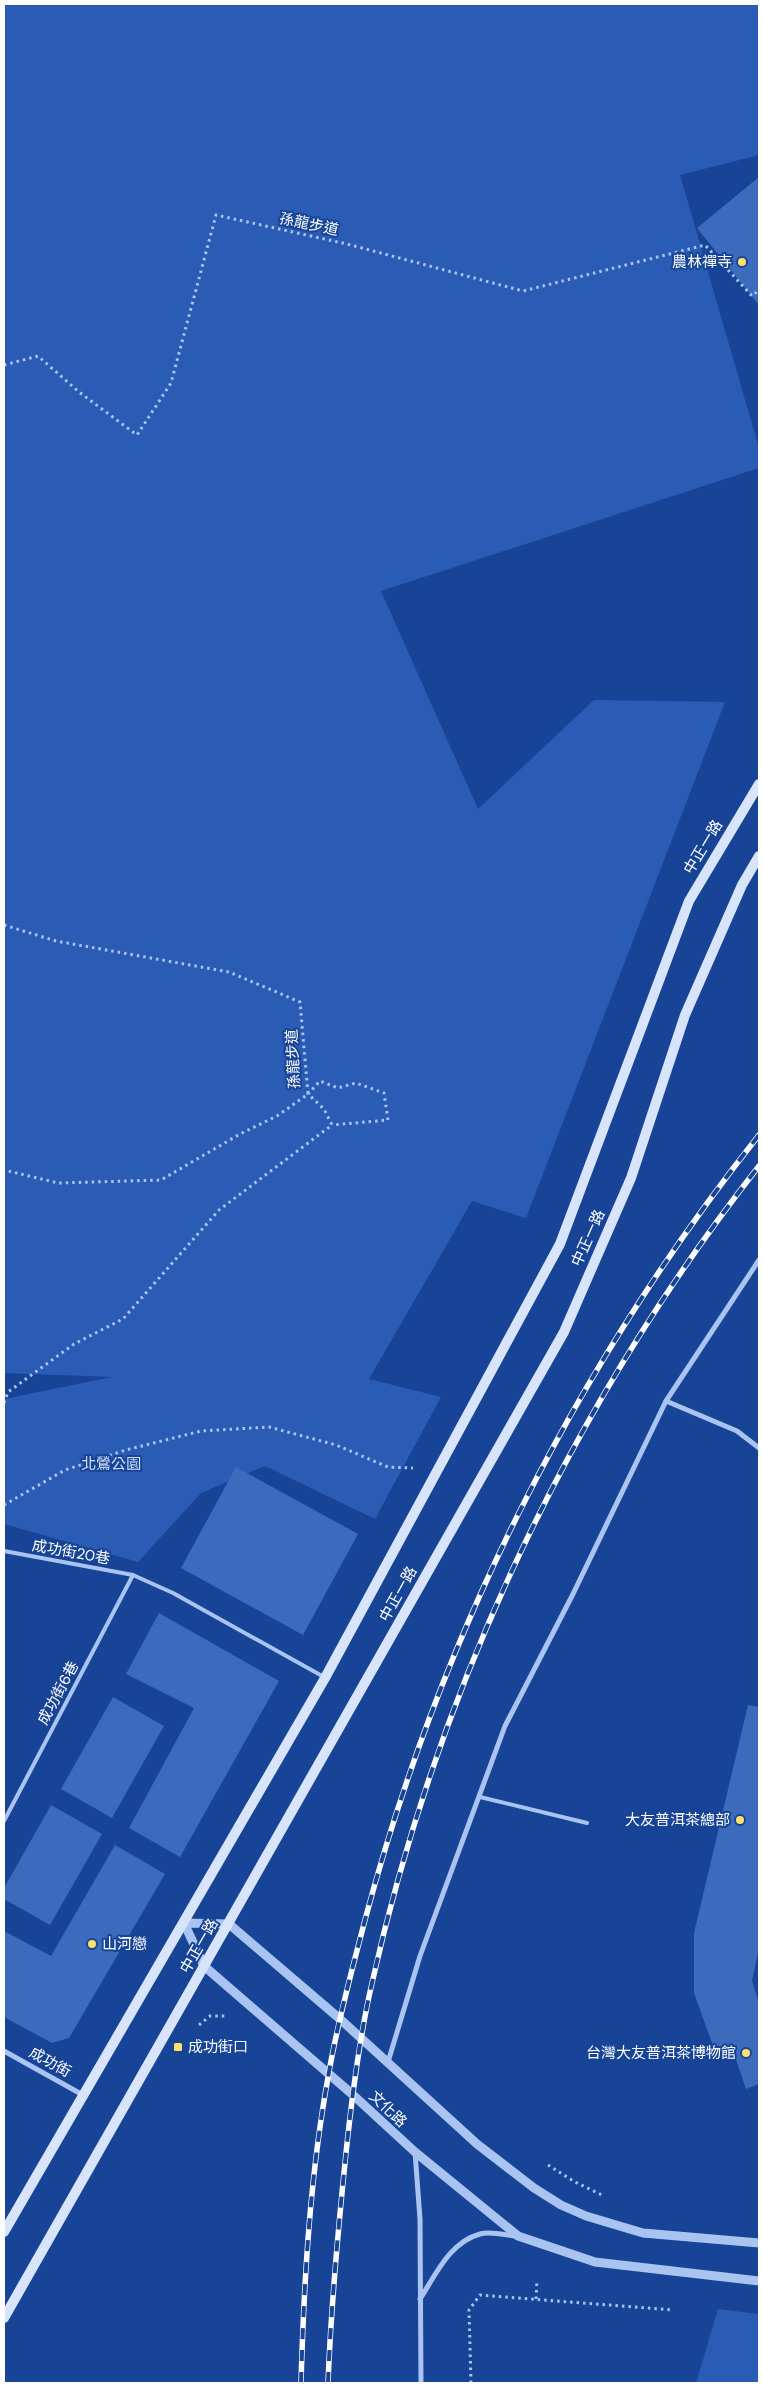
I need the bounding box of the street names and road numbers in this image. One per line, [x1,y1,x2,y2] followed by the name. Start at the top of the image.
[278,208,340,240] street label: 孫龍步道
[679,816,727,878] street label: 中正一路
[281,1029,305,1089] street label: 孫龍步道
[567,1207,609,1269] street label: 中正一路
[30,1535,112,1569] street label: 成功街20巷
[375,1563,421,1625] street label: 中正一路
[33,1658,83,1728] street label: 成功街6巷
[175,1915,223,1977] street label: 中正一路
[25,2042,75,2082] street label: 成功街
[365,2086,411,2132] street label: 文化路

